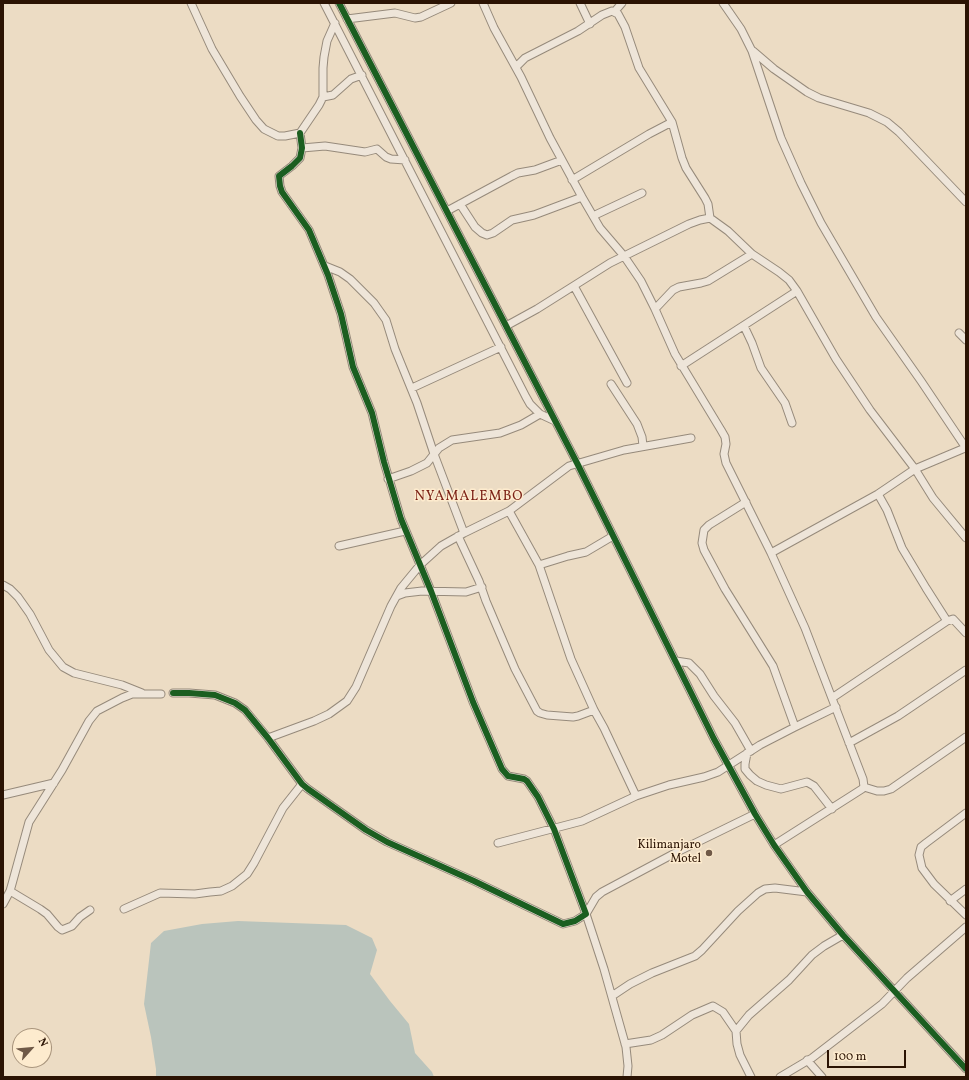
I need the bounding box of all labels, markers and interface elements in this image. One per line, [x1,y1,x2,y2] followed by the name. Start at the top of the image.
[414,489,524,505] district label: NYAMALEMBO
[638,839,701,867] place label: Kilimanjaro Motel
[704,848,714,858] marker: Kilimanjaro Motel
[12,1028,52,1068] north arrow
[34,1036,51,1050] text: N
[829,1042,908,1068] scale bar
[834,1049,866,1065] text: 100 m

